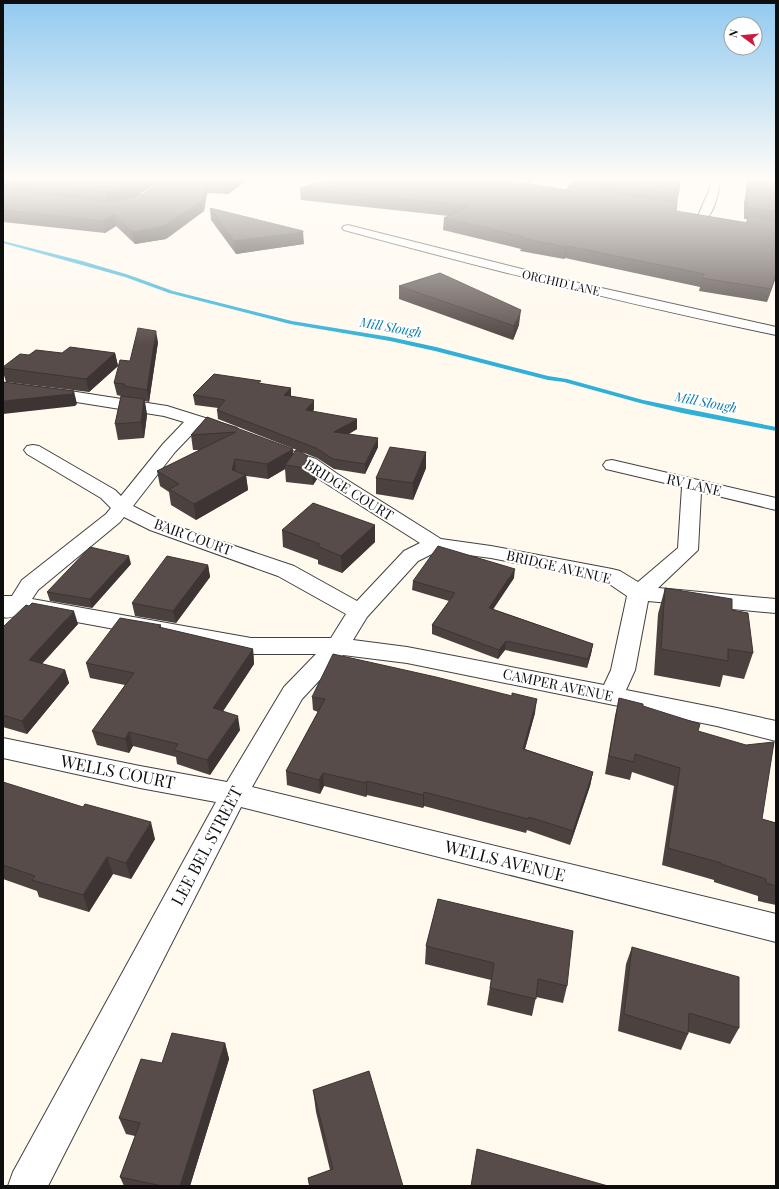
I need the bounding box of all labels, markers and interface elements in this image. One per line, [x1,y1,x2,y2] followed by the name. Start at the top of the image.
[723,16,763,56] north arrow
[725,27,741,39] text: N
[521,265,602,299] street label: ORCHID LANE
[358,313,423,340] water label: Mill Slough
[673,387,738,416] water label: Mill Slough
[301,455,398,525] street label: BRIDGE COURT
[665,469,723,500] street label: RV LANE
[152,514,235,559] street label: BAIR COURT
[505,545,614,588] street label: BRIDGE AVENUE
[501,664,615,705] street label: CAMPER AVENUE
[58,749,178,793] street label: WELLS COURT
[165,782,247,909] street label: LEE BEL STREET
[442,834,568,886] street label: WELLS AVENUE

